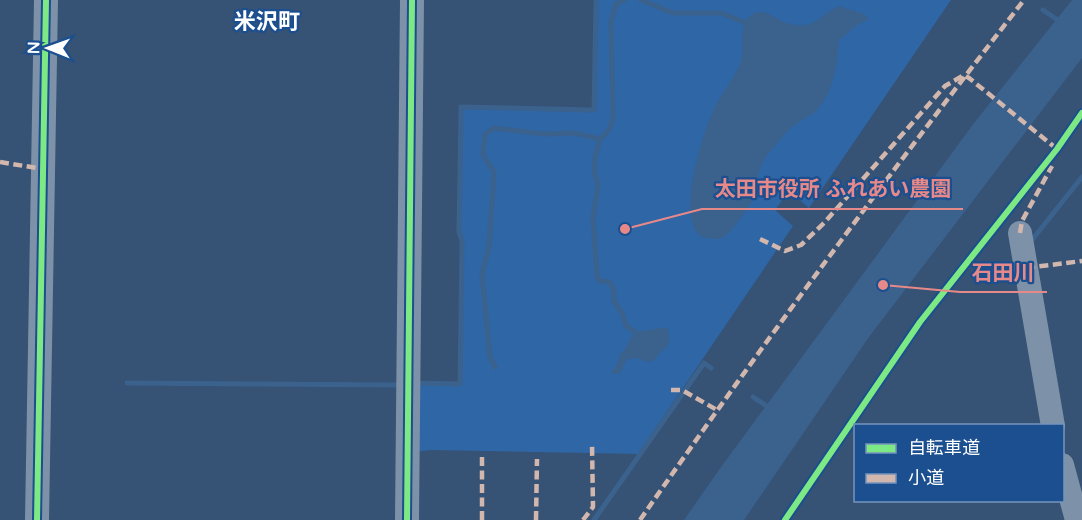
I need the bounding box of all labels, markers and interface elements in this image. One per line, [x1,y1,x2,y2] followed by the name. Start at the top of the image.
[234,9,300,35] district label: 米沢町
[18,18,78,78] north arrow
[24,41,44,54] text: N
[702,170,963,209] callout: 太田市役所 ふれあい農園
[715,177,951,202] text: 太田市役所 ふれあい農園
[960,253,1047,292] callout: 石田川
[972,261,1035,286] text: 石田川
[854,424,1064,502] legend
[908,437,980,459] text: 自転車道
[908,467,944,489] text: 小道

